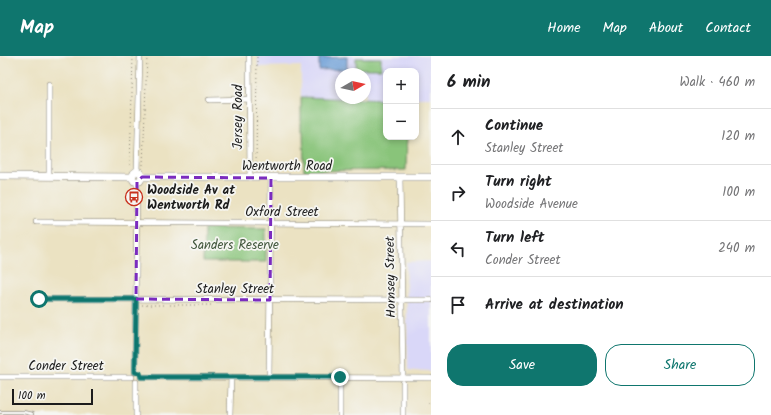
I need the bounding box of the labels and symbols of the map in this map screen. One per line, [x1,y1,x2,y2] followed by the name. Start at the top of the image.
[335,68,371,104] north arrow
[228,84,249,150] street label: Jersey Road
[242,156,333,177] street label: Wentworth Road
[147,180,235,216] place label: Woodside Av at Wentworth Rd
[124,187,144,207] bus stop icon: Woodside Av at Wentworth Rd
[245,202,320,223] street label: Oxford Street
[191,235,279,256] park label: Sanders Reserve
[380,235,402,318] street label: Hornsey Street
[196,279,275,300] street label: Stanley Street
[30,290,48,308] route start
[28,356,105,377] street label: Conder Street
[331,368,349,386] route end
[12,387,93,406] scale bar

